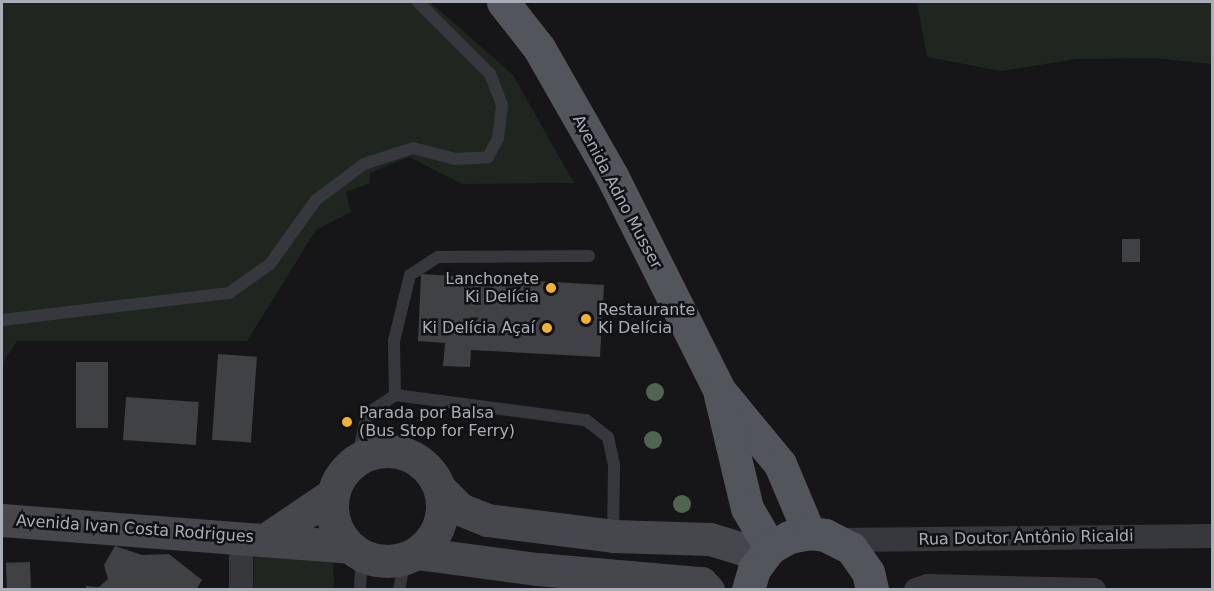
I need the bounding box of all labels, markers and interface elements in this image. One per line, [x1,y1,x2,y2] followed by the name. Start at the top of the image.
[568,112,666,272] street label: Avenida Adno Musser
[445,269,539,307] place label: Lanchonete Ki Delícia
[544,281,558,295] marker: Lanchonete Ki Delícia
[598,300,695,338] place label: Restaurante Ki Delícia
[579,312,593,326] marker: Restaurante Ki Delícia
[422,318,535,338] place label: Ki Delícia Açaí
[540,321,554,335] marker: Ki Delícia Açaí
[359,403,515,441] place label: Parada por Balsa (Bus Stop for Ferry)
[340,415,354,429] marker: Parada por Balsa (Bus Stop for Ferry)
[15,511,255,547] street label: Avenida Ivan Costa Rodrigues
[918,527,1134,549] street label: Rua Doutor Antônio Ricaldi

